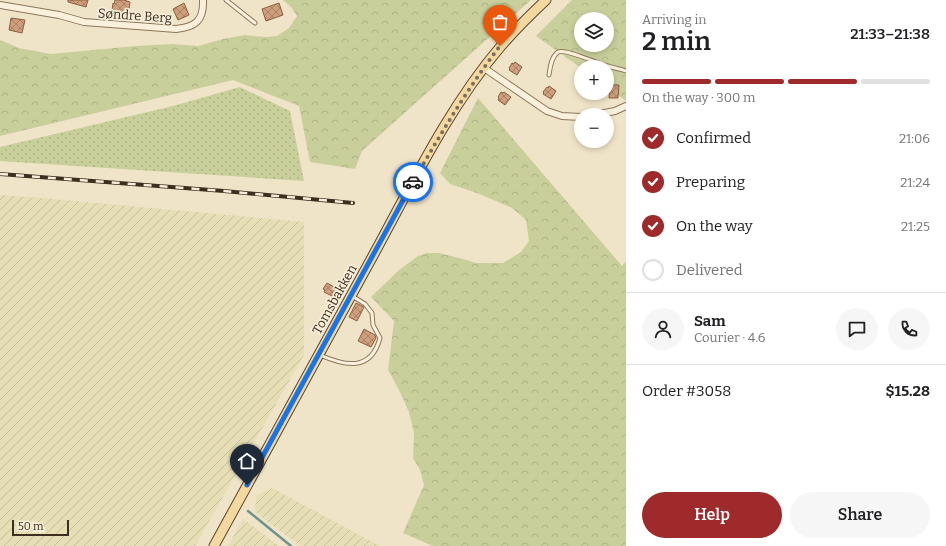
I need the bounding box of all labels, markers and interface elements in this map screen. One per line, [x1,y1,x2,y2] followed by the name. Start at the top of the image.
[97,5,173,26] street label: Søndre Berg
[483,5,517,46] pin
[489,11,511,33] icon: bag
[574,12,614,148] map controls
[574,12,614,52] button: layers
[642,12,707,27] text: Arriving in
[850,25,930,43] text: 21:33–21:38
[642,26,711,57] text: 2 min
[574,60,614,100] button: +
[642,90,755,105] text: On the way · 300 m
[574,108,614,148] button: −
[642,127,664,149] icon: check
[676,129,751,147] text: Confirmed
[899,131,930,146] text: 21:06
[393,162,433,202] courier
[402,171,424,193] icon: car
[642,171,664,193] icon: check
[676,173,745,191] text: Preparing
[900,175,930,190] text: 21:24
[642,215,664,237] icon: check
[676,217,753,235] text: On the way
[901,219,930,234] text: 21:25
[309,261,360,337] street label: Tomsbakken
[676,261,743,279] text: Delivered
[642,308,684,350] button: person
[836,308,878,350] button: chat
[888,308,930,350] button: phone
[694,312,726,330] text: Sam
[694,330,766,345] text: Courier · 4.6
[642,382,731,400] text: Order #3058
[885,382,930,400] text: $15.28
[230,444,264,485] pin
[236,450,258,472] icon: home
[642,492,782,538] button: Help
[790,492,930,538] button: Share
[12,518,69,537] scale bar
[18,520,44,533] text: 50 m

